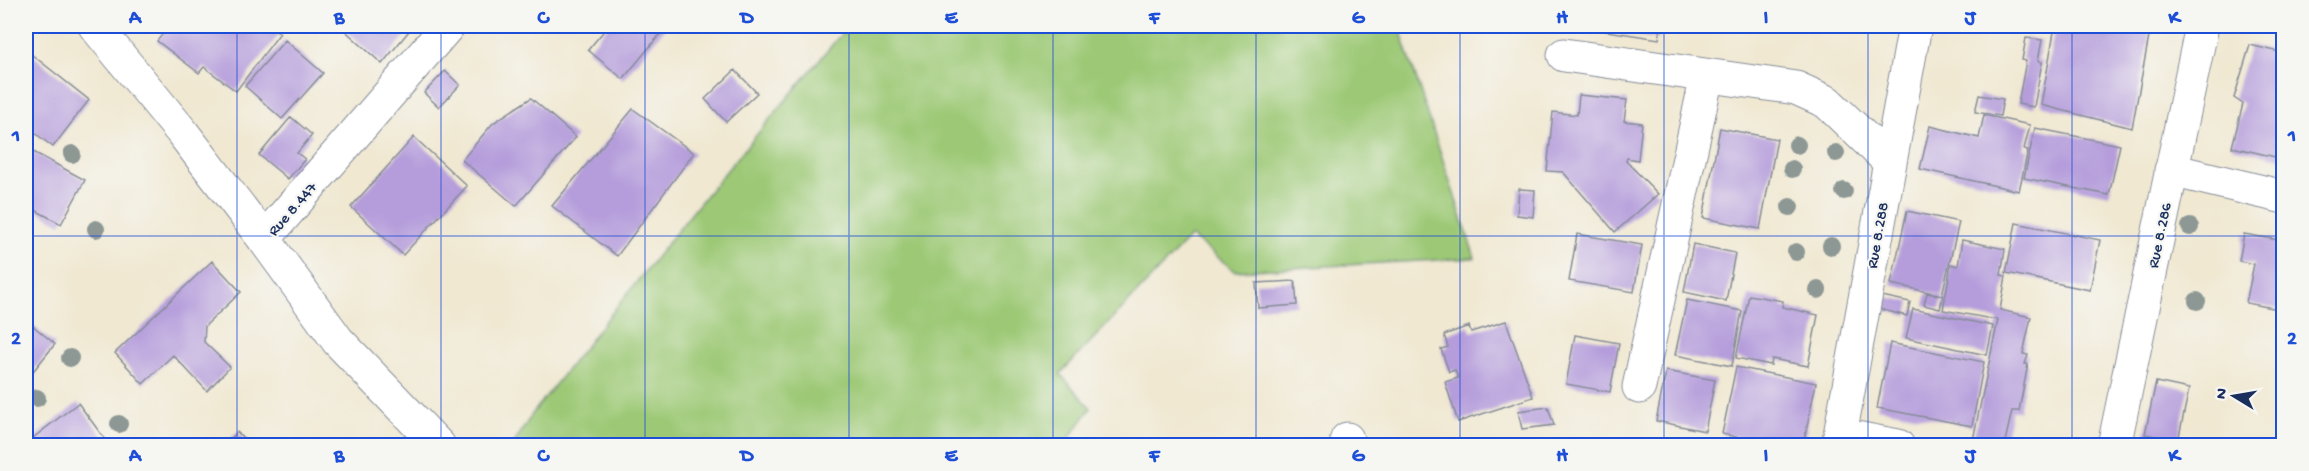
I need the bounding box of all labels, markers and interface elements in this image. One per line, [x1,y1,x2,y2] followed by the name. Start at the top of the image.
[128,8,143,31] text: A
[333,8,345,31] text: B
[537,8,551,31] text: C
[738,8,754,31] text: D
[945,8,959,31] text: E
[1148,8,1161,31] text: F
[1352,8,1366,31] text: G
[1556,8,1568,31] text: H
[1764,8,1769,31] text: I
[1964,8,1977,31] text: J
[2167,8,2182,31] text: K
[11,126,20,149] text: 1
[2287,126,2296,149] text: 1
[265,179,323,241] street label: Rue 8.447
[2145,200,2178,270] street label: Rue 8.286
[1864,201,1895,270] street label: Rue 8.288
[11,329,21,352] text: 2
[2287,329,2297,352] text: 2
[2204,366,2264,426] north arrow
[2212,386,2233,401] text: N
[128,446,143,469] text: A
[333,446,345,469] text: B
[537,446,551,469] text: C
[738,446,754,469] text: D
[945,446,959,469] text: E
[1148,446,1161,469] text: F
[1352,446,1366,469] text: G
[1556,446,1568,469] text: H
[1764,446,1769,469] text: I
[1964,446,1977,469] text: J
[2167,446,2182,469] text: K

